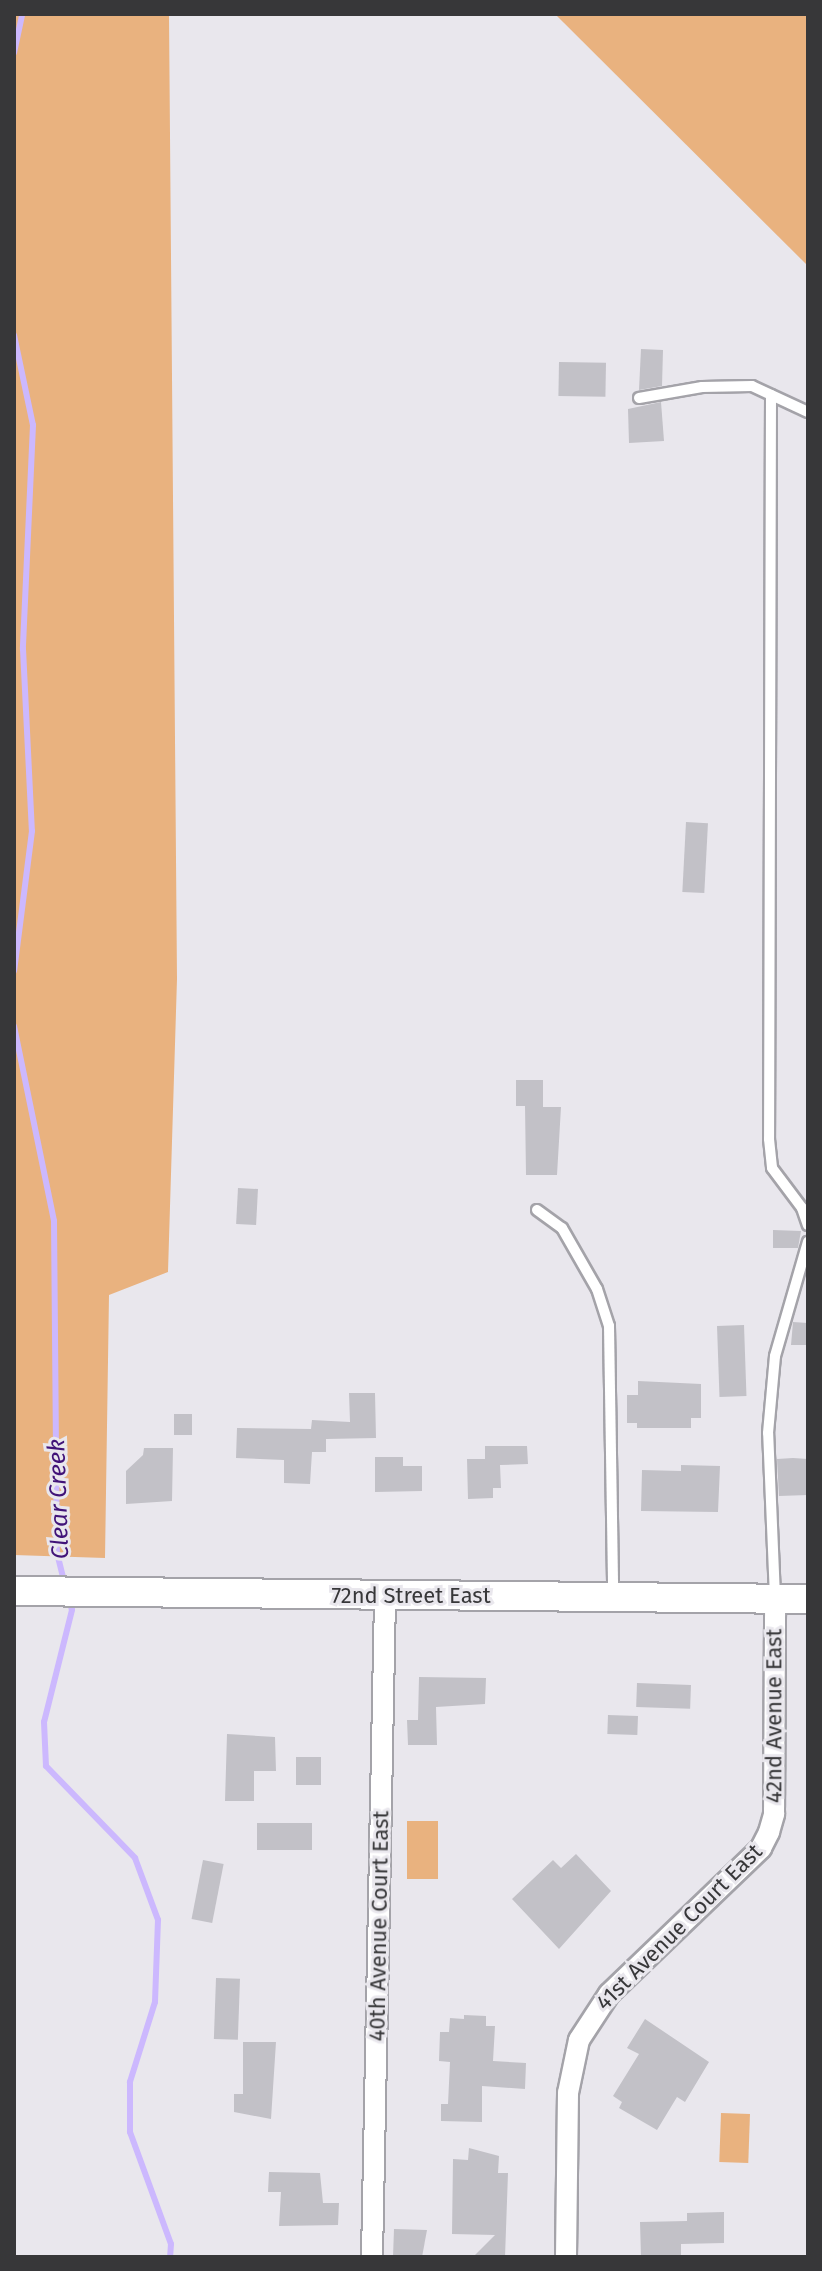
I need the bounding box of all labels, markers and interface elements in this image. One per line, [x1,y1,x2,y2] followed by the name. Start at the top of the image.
[43,1438,75,1560] water label: Clear Creek
[331,1583,491,1609] street label: 72nd Street East
[761,1629,787,1803] street label: 42nd Avenue East
[364,1810,394,2042] street label: 40th Avenue Court East
[590,1838,768,2016] street label: 41st Avenue Court East

